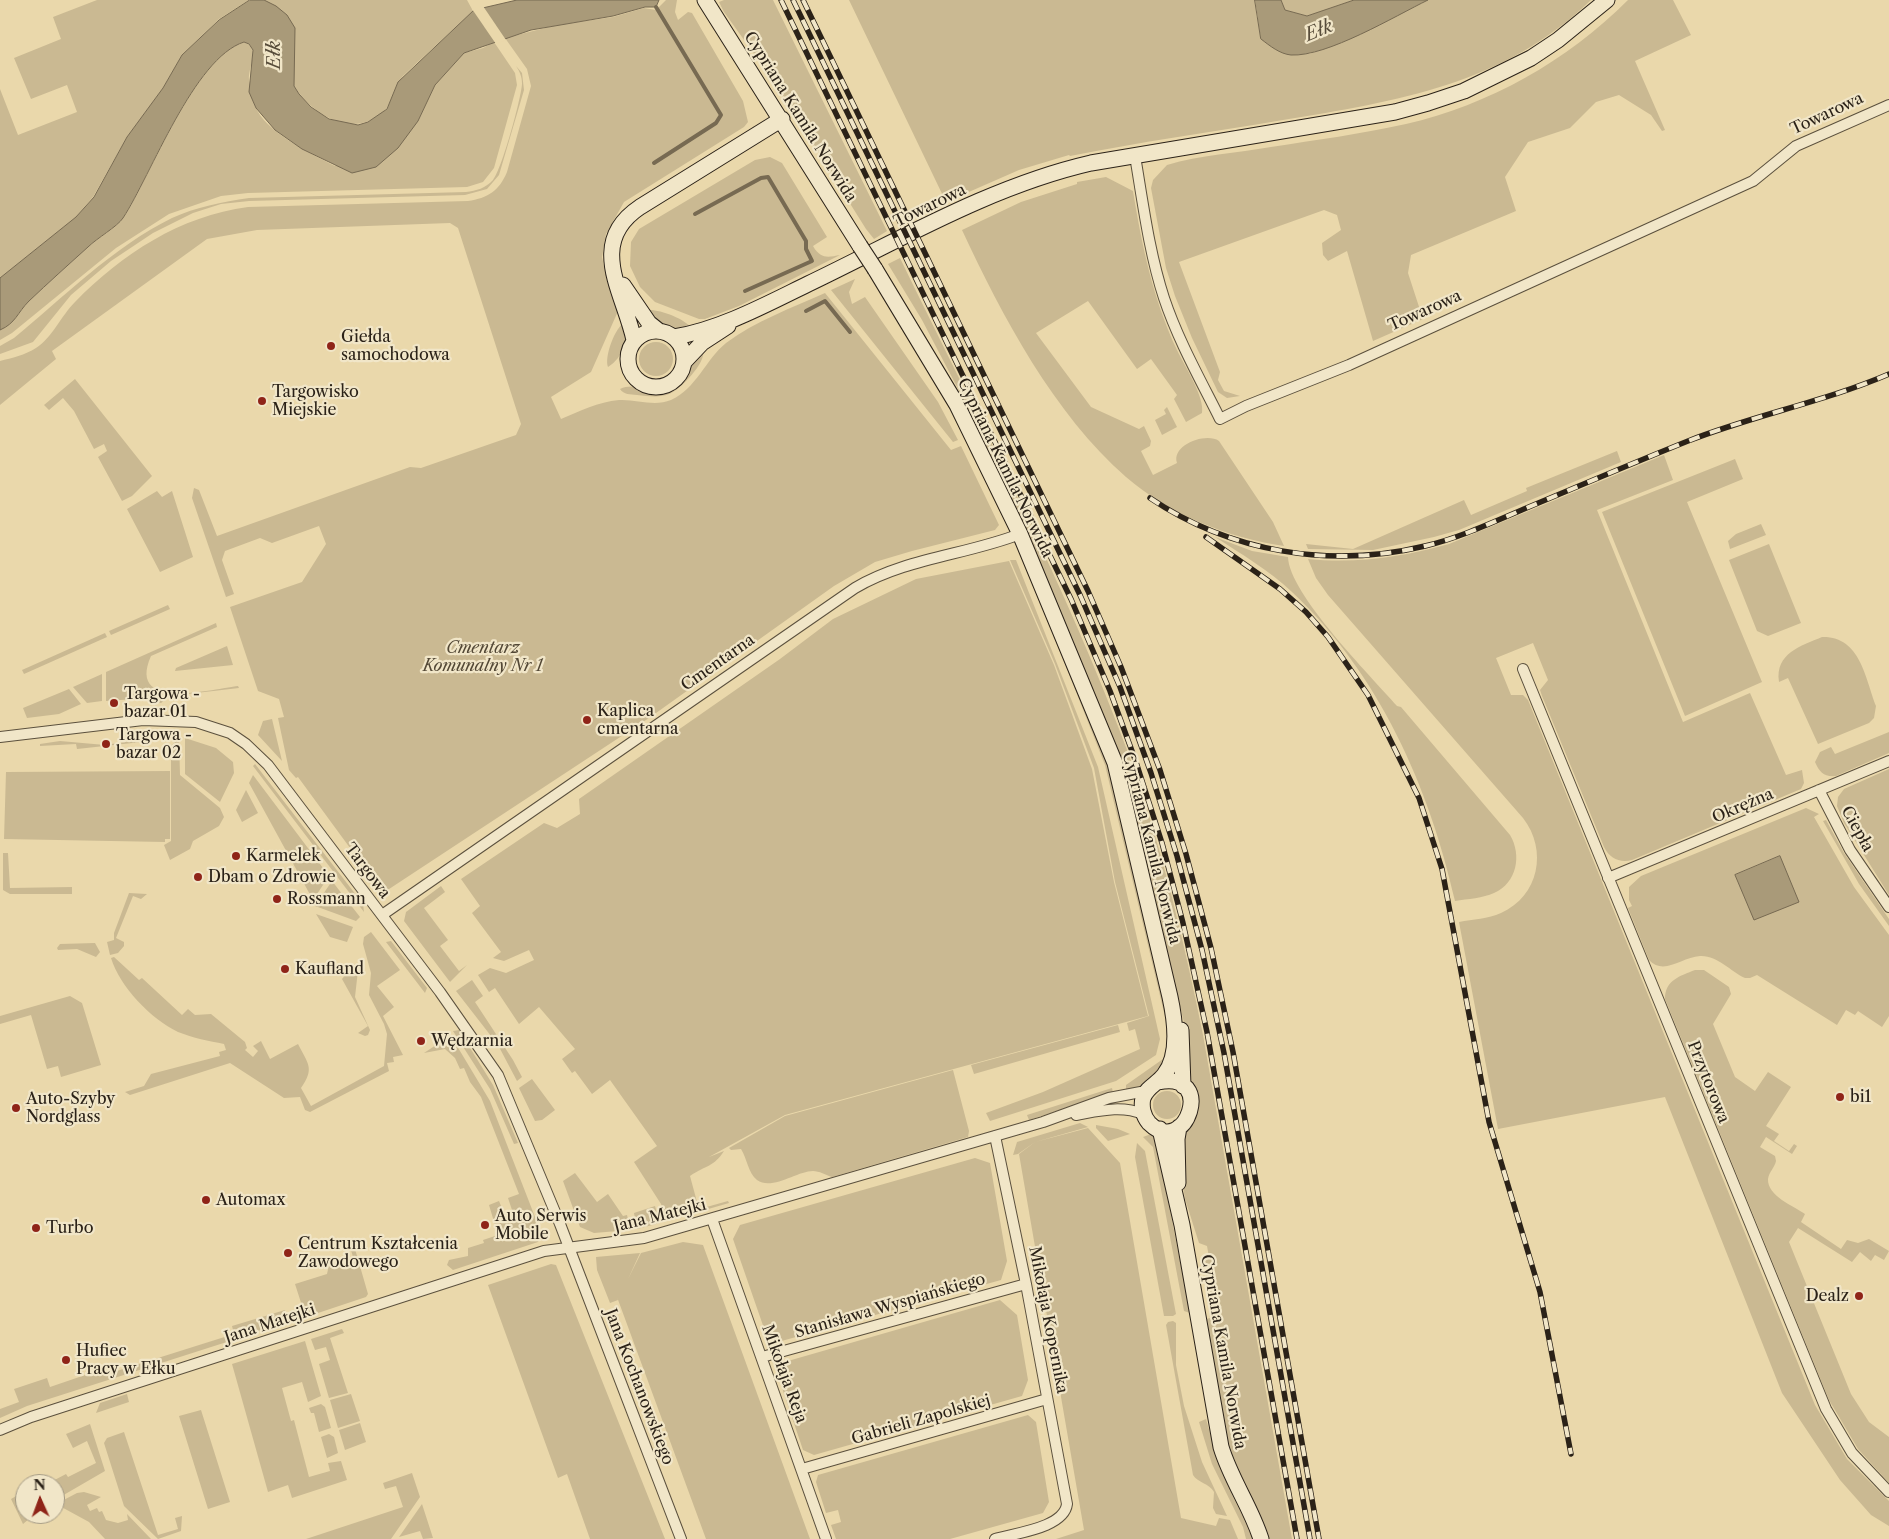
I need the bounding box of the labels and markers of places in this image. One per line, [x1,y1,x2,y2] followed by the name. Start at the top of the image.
[341,327,450,365] place label: Giełda samochodowa
[325,340,337,352] marker: Giełda samochodowa
[272,382,359,420] place label: Targowisko Miejskie
[256,395,268,407] marker: Targowisko Miejskie
[124,684,200,722] place label: Targowa - bazar 01
[108,697,120,709] marker: Targowa - bazar 01
[597,701,679,739] place label: Kaplica cmentarna
[581,714,593,726] marker: Kaplica cmentarna
[116,725,192,763] place label: Targowa - bazar 02
[100,738,112,750] marker: Targowa - bazar 02
[246,846,320,866] place label: Karmelek
[230,850,242,862] marker: Karmelek
[208,867,336,887] place label: Dbam o Zdrowie
[192,871,204,883] marker: Dbam o Zdrowie
[287,889,366,909] place label: Rossmann
[271,893,283,905] marker: Rossmann
[295,959,364,979] place label: Kaufland
[279,963,291,975] marker: Kaufland
[431,1031,513,1051] place label: Wędzarnia
[415,1035,427,1047] marker: Wędzarnia
[1850,1087,1871,1107] place label: bi1
[26,1089,115,1127] place label: Auto-Szyby Nordglass
[1834,1091,1846,1103] marker: bi1
[10,1102,22,1114] marker: Auto-Szyby Nordglass
[216,1190,286,1210] place label: Automax
[200,1194,212,1206] marker: Automax
[495,1206,587,1244] place label: Auto Serwis Mobile
[46,1218,93,1238] place label: Turbo
[479,1219,491,1231] marker: Auto Serwis Mobile
[30,1222,42,1234] marker: Turbo
[298,1234,458,1272] place label: Centrum Kształcenia Zawodowego
[282,1247,294,1259] marker: Centrum Kształcenia Zawodowego
[1806,1286,1849,1306] place label: Dealz
[1853,1290,1865,1302] marker: Dealz
[76,1341,176,1379] place label: Hufiec Pracy w Ełku
[60,1354,72,1366] marker: Hufiec Pracy w Ełku

